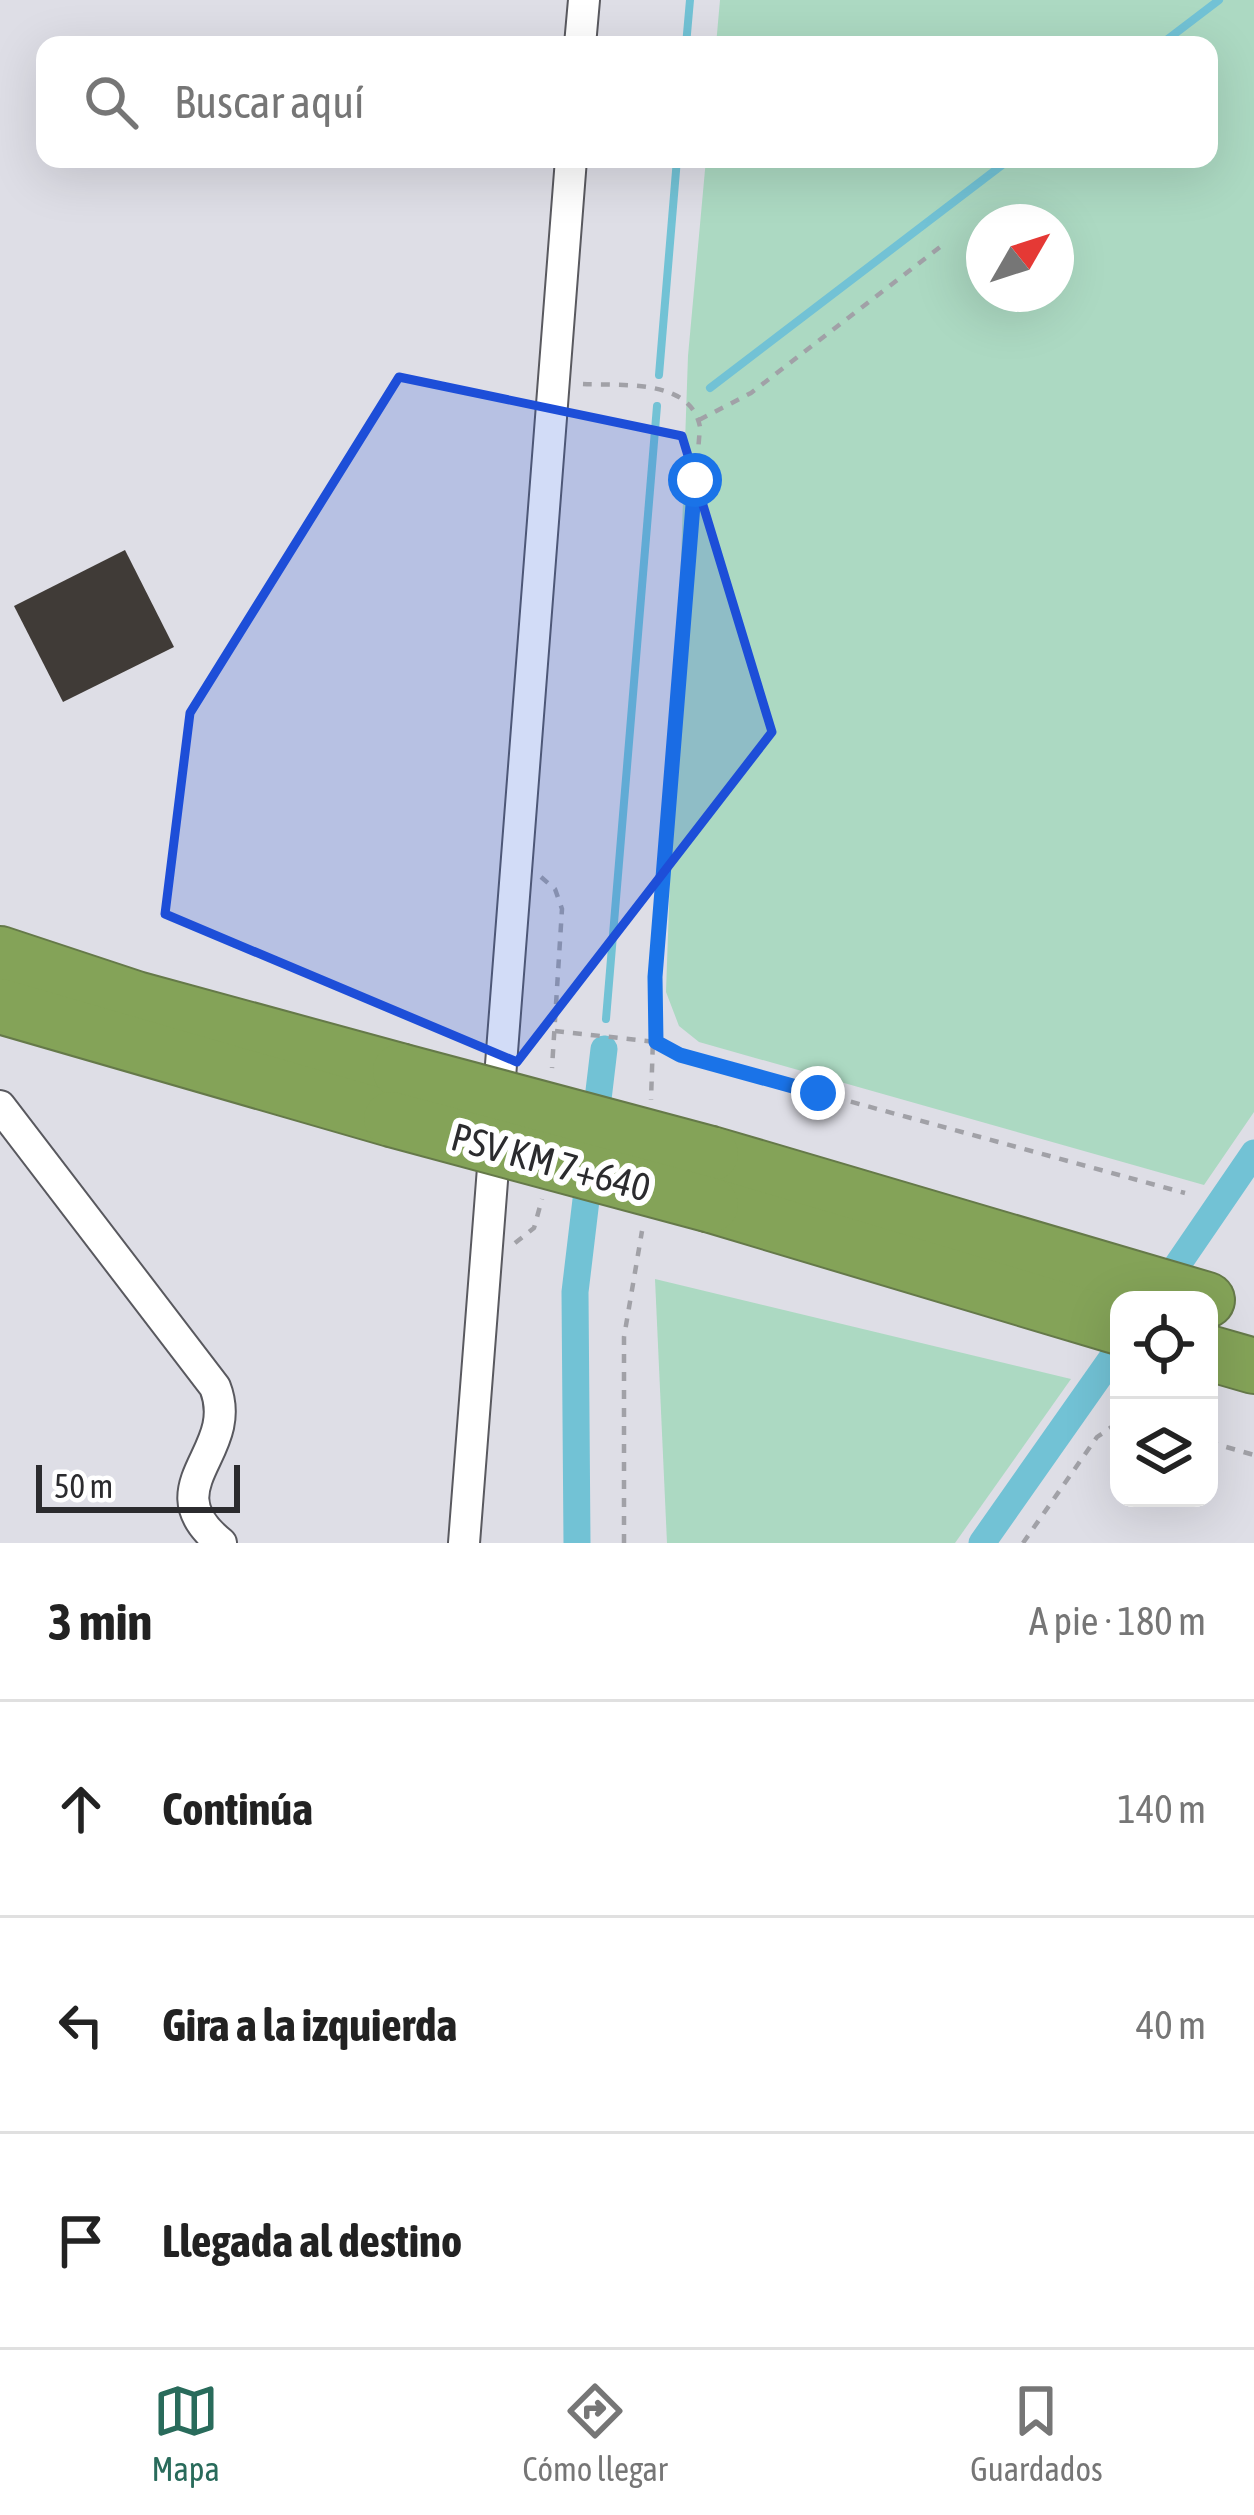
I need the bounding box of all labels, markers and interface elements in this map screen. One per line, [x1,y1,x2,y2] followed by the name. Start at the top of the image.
[36,36,1218,168] search box
[78,69,144,135] icon: search
[174,76,364,128] text: Buscar aquí
[966,204,1074,312] north arrow
[668,453,722,507] route start
[791,1066,845,1120] route end
[447,1114,655,1210] street label: PSV KM 7+640
[1110,1291,1218,1507] map controls
[1110,1291,1218,1399] button: locate
[1110,1399,1218,1507] button: layers
[36,1459,240,1512] scale bar
[54,1467,113,1505] text: 50 m
[48,1592,152,1651] text: 3 min
[1029,1599,1206,1643] text: A pie · 180 m
[48,1776,114,1842] icon: ahead
[162,1783,313,1835] text: Continúa
[1118,1787,1206,1831] text: 140 m
[48,1992,114,2058] icon: left
[162,1999,457,2051] text: Gira a la izquierda
[1136,2003,1206,2047] text: 40 m
[48,2208,114,2274] icon: arrive
[162,2215,462,2267] text: Llegada al destino
[151,2378,220,2488] tab: Mapa
[523,2378,668,2488] tab: Cómo llegar
[970,2378,1103,2488] tab: Guardados

